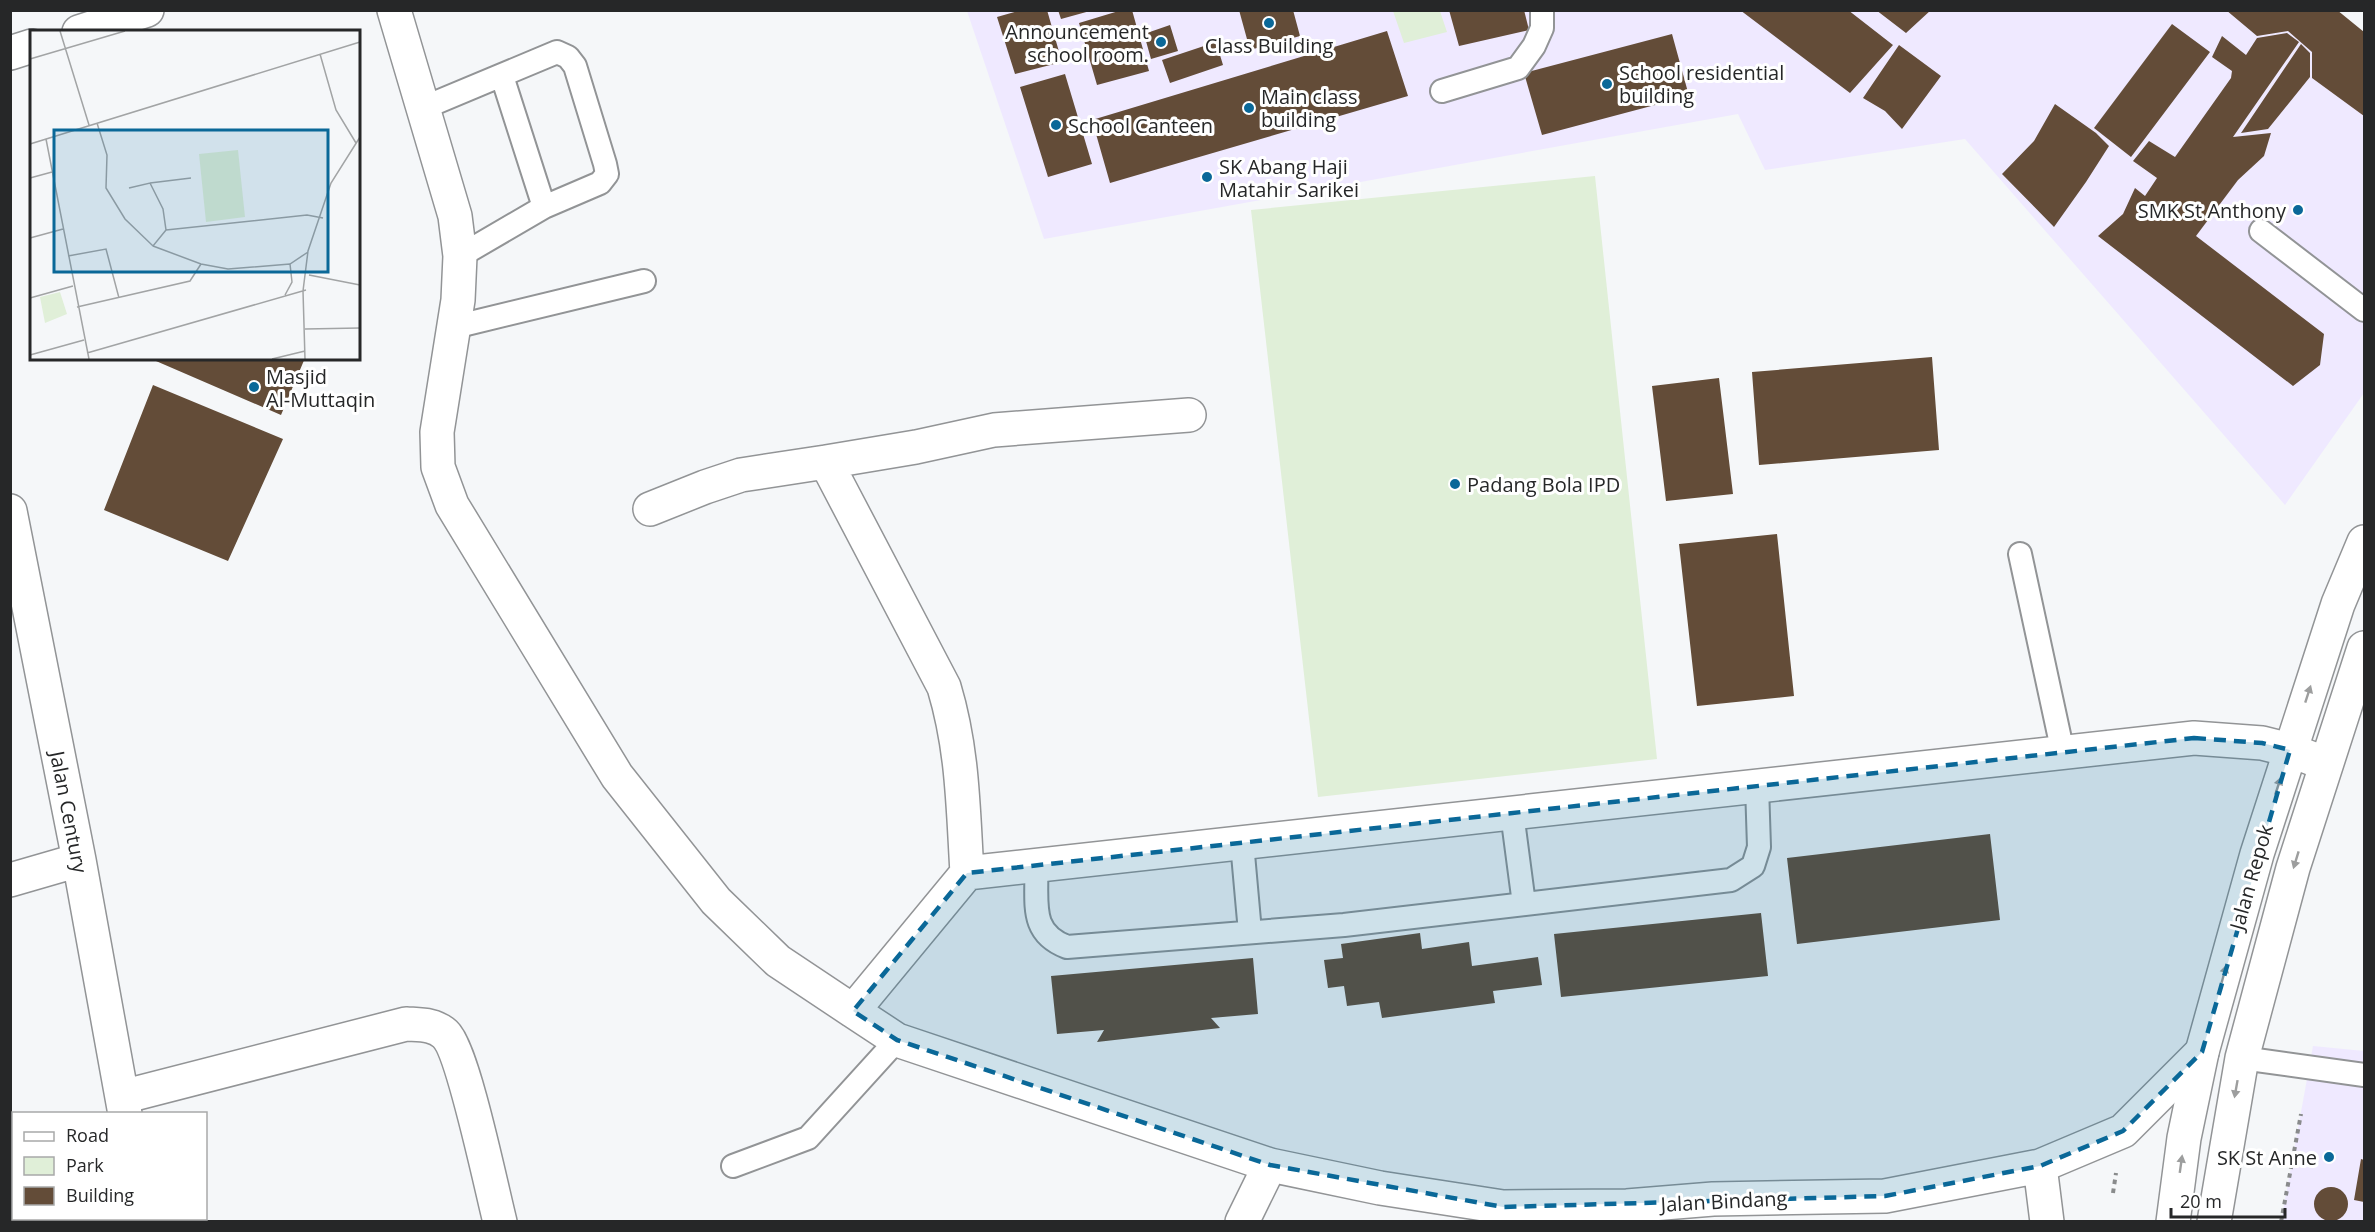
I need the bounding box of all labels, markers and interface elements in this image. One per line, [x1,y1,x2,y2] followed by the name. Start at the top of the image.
[1262,16,1276,30] marker: Class Building
[1005,18,1149,68] place label: Announcement school room.
[30,30,360,360] inset map
[1205,32,1333,59] place label: Class Building
[1154,35,1168,49] marker: Announcement school room.
[1619,59,1784,109] place label: School residential building
[1600,77,1614,91] marker: School residential building
[1261,83,1357,133] place label: Main class building
[1242,101,1256,115] marker: Main class building
[1068,112,1213,139] place label: School Canteen
[1049,118,1063,132] marker: School Canteen
[1219,153,1359,203] place label: SK Abang Haji Matahir Sarikei
[1200,170,1214,184] marker: SK Abang Haji Matahir Sarikei
[2138,197,2287,224] place label: SMK St Anthony
[2291,203,2305,217] marker: SMK St Anthony
[266,363,375,413] place label: Masjid Al-Muttaqin
[247,380,261,394] marker: Masjid Al-Muttaqin
[1467,471,1620,498] place label: Padang Bola IPD
[1448,477,1462,491] marker: Padang Bola IPD
[2304,685,2313,703] one-way arrow
[44,747,94,876] street label: Jalan Century
[2274,777,2284,795] one-way arrow
[2223,821,2279,935] street label: Jalan Repok
[2291,851,2300,869] one-way arrow
[2220,964,2229,982] one-way arrow
[2232,1080,2241,1099] one-way arrow
[12,1112,207,1220] legend
[66,1123,109,1147] text: Road
[2217,1144,2317,1171] place label: SK St Anne
[2322,1150,2336,1164] marker: SK St Anne
[66,1153,104,1177] text: Park
[2176,1154,2186,1173] one-way arrow
[2171,1181,2285,1219] scale bar
[66,1183,134,1207] text: Building
[1658,1184,1788,1218] street label: Jalan Bindang
[2180,1189,2222,1213] text: 20 m

